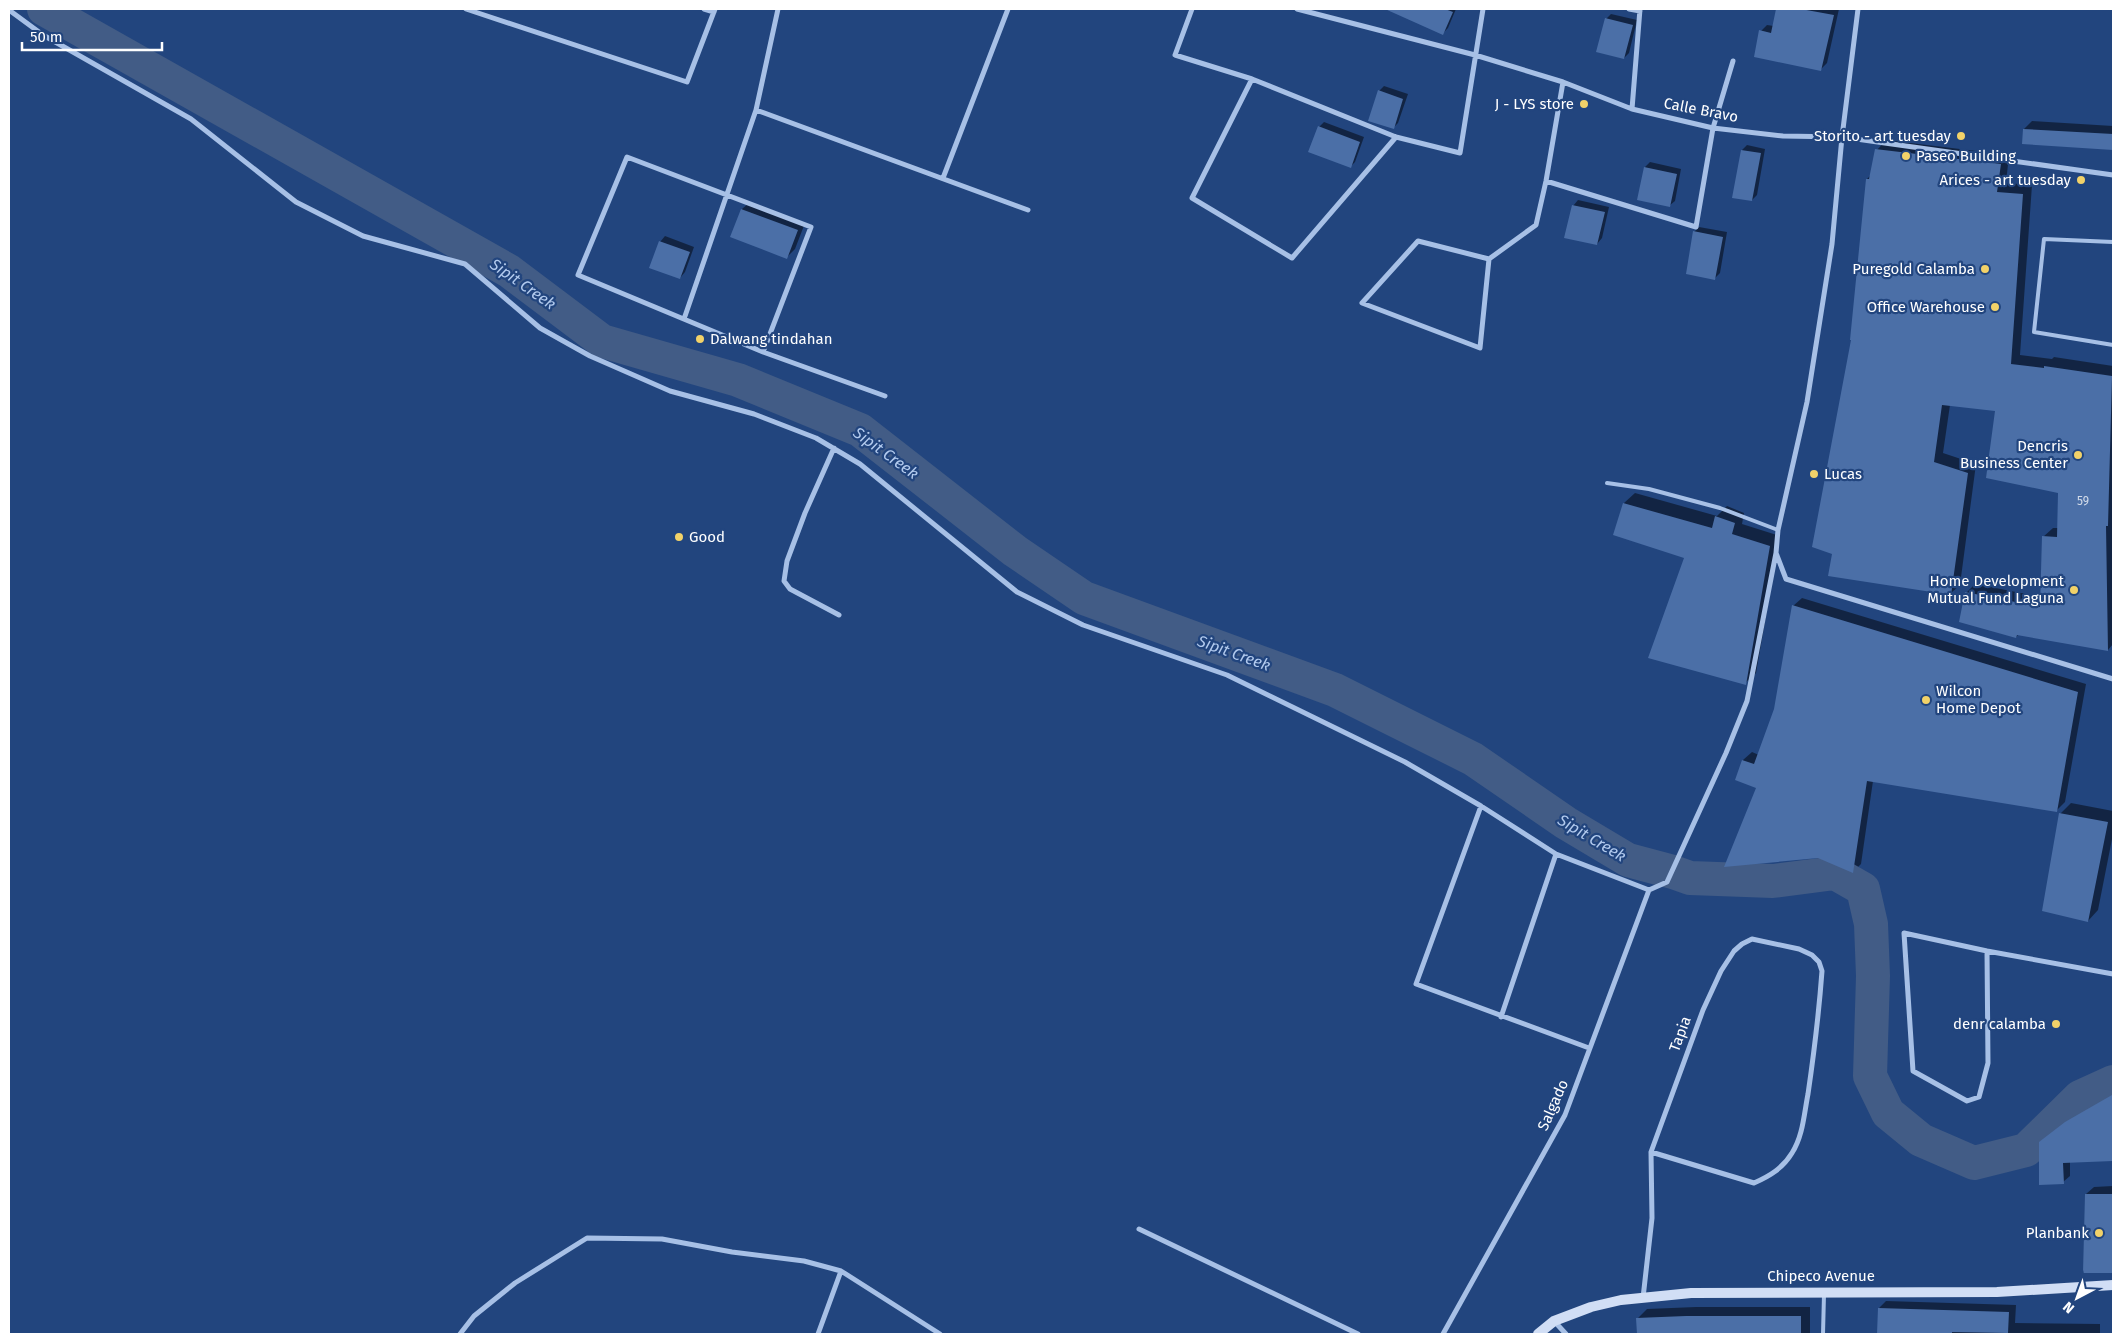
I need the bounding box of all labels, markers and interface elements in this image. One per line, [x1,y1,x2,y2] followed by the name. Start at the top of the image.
[22,20,162,52] scale bar
[30,28,63,46] text: 50 m
[1662,94,1740,126] street label: Calle Bravo
[1495,95,1574,113] place label: J - LYS store
[1578,98,1590,110] marker: J - LYS store
[1814,127,1952,145] place label: Storito - art tuesday
[1955,130,1967,142] marker: Storito - art tuesday
[1916,147,2016,165] place label: Paseo Building
[1900,150,1912,162] marker: Paseo Building
[1939,171,2072,189] place label: Arices - art tuesday
[2075,174,2087,186] marker: Arices - art tuesday
[486,254,560,314] water label: Sipit Creek
[1852,260,1975,278] place label: Puregold Calamba
[1979,263,1991,275] marker: Puregold Calamba
[1867,298,1985,316] place label: Office Warehouse
[1989,301,2001,313] marker: Office Warehouse
[710,330,833,348] place label: Dalwang tindahan
[694,333,706,345] marker: Dalwang tindahan
[849,422,923,483] water label: Sipit Creek
[1960,437,2068,472] place label: Dencris Business Center
[2072,449,2084,461] marker: Dencris Business Center
[1824,465,1862,483] place label: Lucas
[1808,468,1820,480] marker: Lucas
[2077,494,2089,508] house number: 59
[689,528,725,546] place label: Good
[673,531,685,543] marker: Good
[1927,572,2065,607] place label: Home Development Mutual Fund Laguna
[2068,584,2080,596] marker: Home Development Mutual Fund Laguna
[1194,631,1273,675] water label: Sipit Creek
[1936,682,2021,717] place label: Wilcon Home Depot
[1920,694,1932,706] marker: Wilcon Home Depot
[1554,810,1630,866] water label: Sipit Creek
[1665,1014,1695,1054] street label: Tapia
[1953,1015,2046,1033] place label: denr calamba
[2050,1018,2062,1030] marker: denr calamba
[1534,1077,1572,1133] street label: Salgado
[2026,1224,2089,1242] place label: Planbank
[2093,1227,2105,1239] marker: Planbank
[1767,1267,1875,1285] street label: Chipeco Avenue
[2052,1273,2102,1323] north arrow
[2060,1298,2078,1317] text: N

